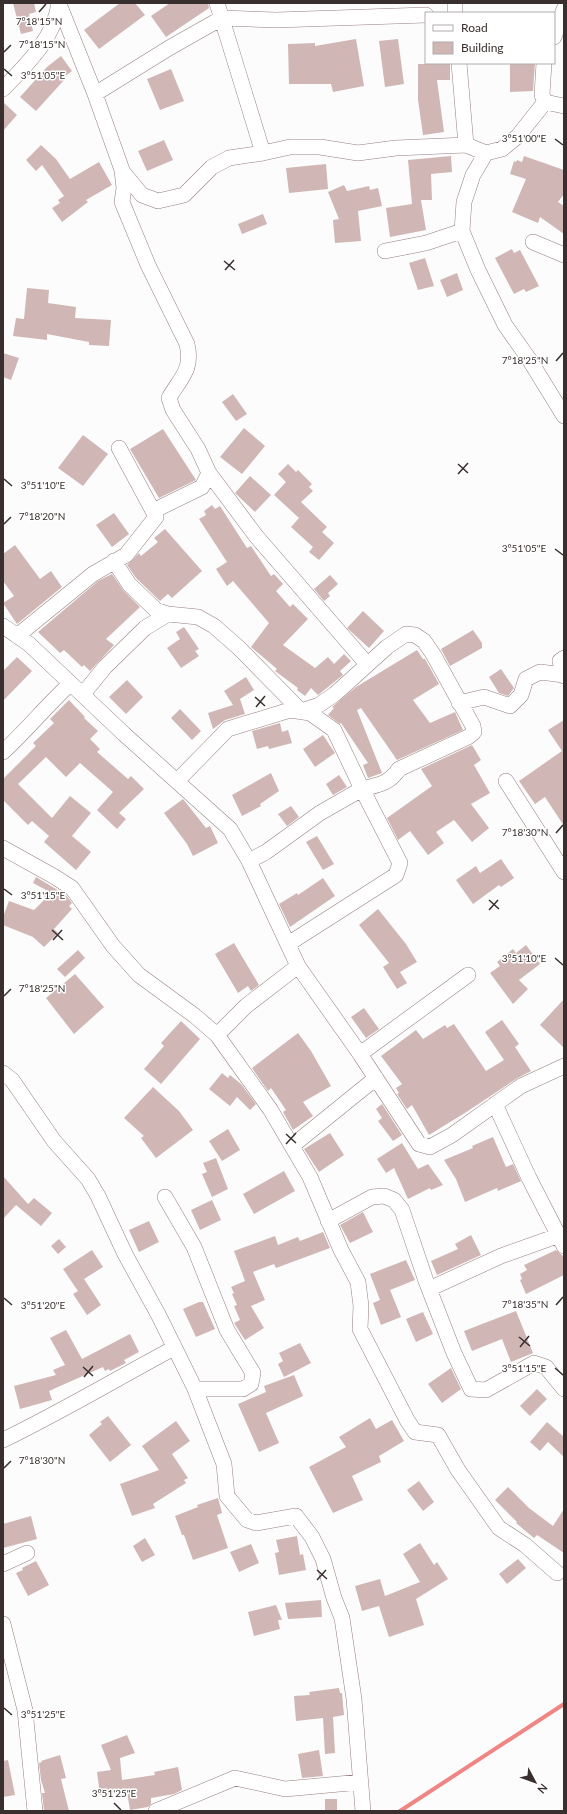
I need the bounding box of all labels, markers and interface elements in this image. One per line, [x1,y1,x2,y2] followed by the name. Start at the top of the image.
[425,12,555,64] legend
[16,15,62,27] text: 7°18'15"N
[461,20,488,35] text: Road
[19,38,65,50] text: 7°18'15"N
[461,40,504,55] text: Building
[21,69,66,81] text: 3°51'05"E
[502,132,547,144] text: 3°51'00"E
[502,354,548,366] text: 7°18'25"N
[21,479,66,491] text: 3°51'10"E
[19,510,65,522] text: 7°18'20"N
[502,542,547,554] text: 3°51'05"E
[502,826,548,838] text: 7°18'30"N
[21,889,66,901] text: 3°51'15"E
[502,952,547,964] text: 3°51'10"E
[19,982,65,994] text: 7°18'25"N
[502,1298,548,1310] text: 7°18'35"N
[21,1299,66,1311] text: 3°51'20"E
[502,1362,547,1374] text: 3°51'15"E
[19,1454,65,1466] text: 7°18'30"N
[21,1708,66,1720] text: 3°51'25"E
[515,1762,555,1802] north arrow
[535,1781,551,1796] text: N
[92,1787,137,1799] text: 3°51'25"E

